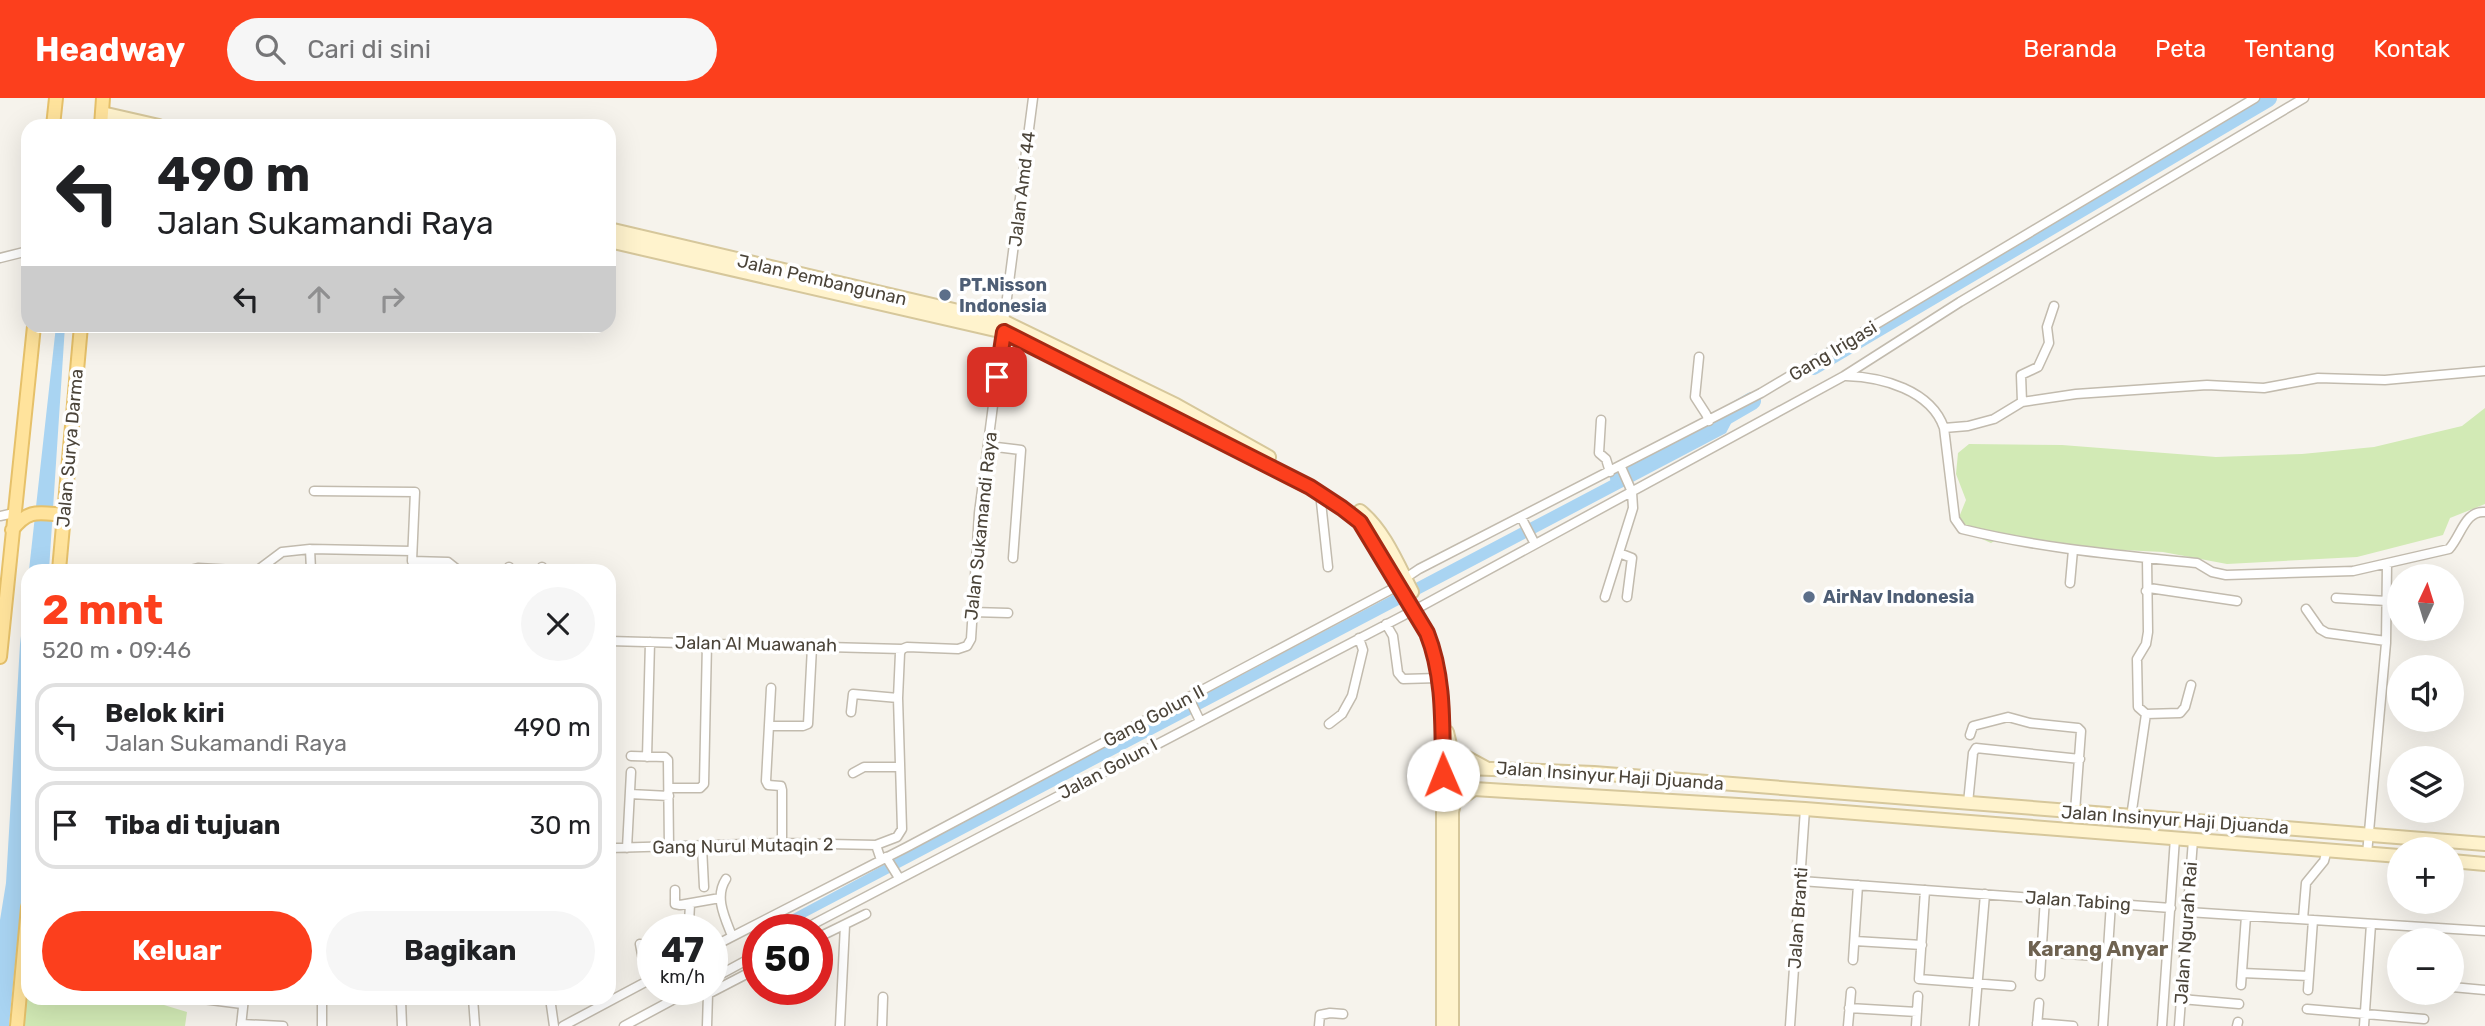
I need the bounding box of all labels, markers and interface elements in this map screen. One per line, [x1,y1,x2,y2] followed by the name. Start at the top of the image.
[227,18,717,81] search box
[35,30,185,69] text: Headway
[251,30,289,68] icon: search
[307,34,431,65] text: Cari di sini
[2023,35,2117,63] text: Beranda
[2155,35,2206,63] text: Peta
[2244,35,2335,63] text: Tentang
[2373,35,2450,63] text: Kontak
[1004,130,1040,248] street label: Jalan Amd 44
[157,145,310,203] text: 490 m
[42,147,133,238] icon: left
[157,204,494,242] text: Jalan Sukamandi Raya
[735,250,909,310] street label: Jalan Pembangunan
[959,274,1047,317] place label: PT.Nisson Indonesia
[227,280,265,318] icon: left
[300,280,338,318] icon: ahead
[373,280,411,318] icon: right
[937,287,953,303] marker: PT.Nisson Indonesia
[1785,316,1881,386] street label: Gang Irigasi
[967,347,1027,407] pin
[978,358,1016,396] icon: arrive
[52,368,88,528] street label: Jalan Surya Darma
[960,431,1002,621] street label: Jalan Sukamandi Raya
[2387,564,2464,640] north arrow
[2387,564,2464,1005] map controls
[42,585,163,635] text: 2 mnt
[1823,586,1974,608] place label: AirNav Indonesia
[521,587,595,661] button: close
[1801,589,1817,605] marker: AirNav Indonesia
[675,632,837,656] street label: Jalan Al Muawanah
[42,636,191,664] text: 520 m · 09:46
[2387,655,2464,732] button: sound
[1100,680,1208,752] street label: Gang Golun II
[105,698,225,729] text: Belok kiri
[46,708,84,746] icon: left
[514,712,591,743] text: 490 m
[105,729,347,757] text: Jalan Sukamandi Raya
[1055,734,1161,804] street label: Jalan Golun I
[1406,738,1480,812] position arrow
[2387,746,2464,823] button: layers
[1495,757,1725,795] street label: Jalan Insinyur Haji Djuanda
[2060,801,2290,839] street label: Jalan Insinyur Haji Djuanda
[46,806,84,844] icon: arrive
[105,810,280,841] text: Tiba di tujuan
[529,810,591,841] text: 30 m
[652,833,834,859] street label: Gang Nurul Mutaqin 2
[2387,837,2464,914] button: +
[2170,861,2202,1005] street label: Jalan Ngurah Rai
[1783,866,1813,970] street label: Jalan Branti
[2024,886,2132,916] street label: Jalan Tabing
[42,911,312,991] button: Keluar
[326,911,595,991] button: Bagikan
[742,914,833,1005] speed limit sign: 50
[2387,928,2464,1005] button: −
[661,929,704,971] text: 47
[2028,936,2169,961] district label: Karang Anyar
[660,966,705,988] text: km/h

